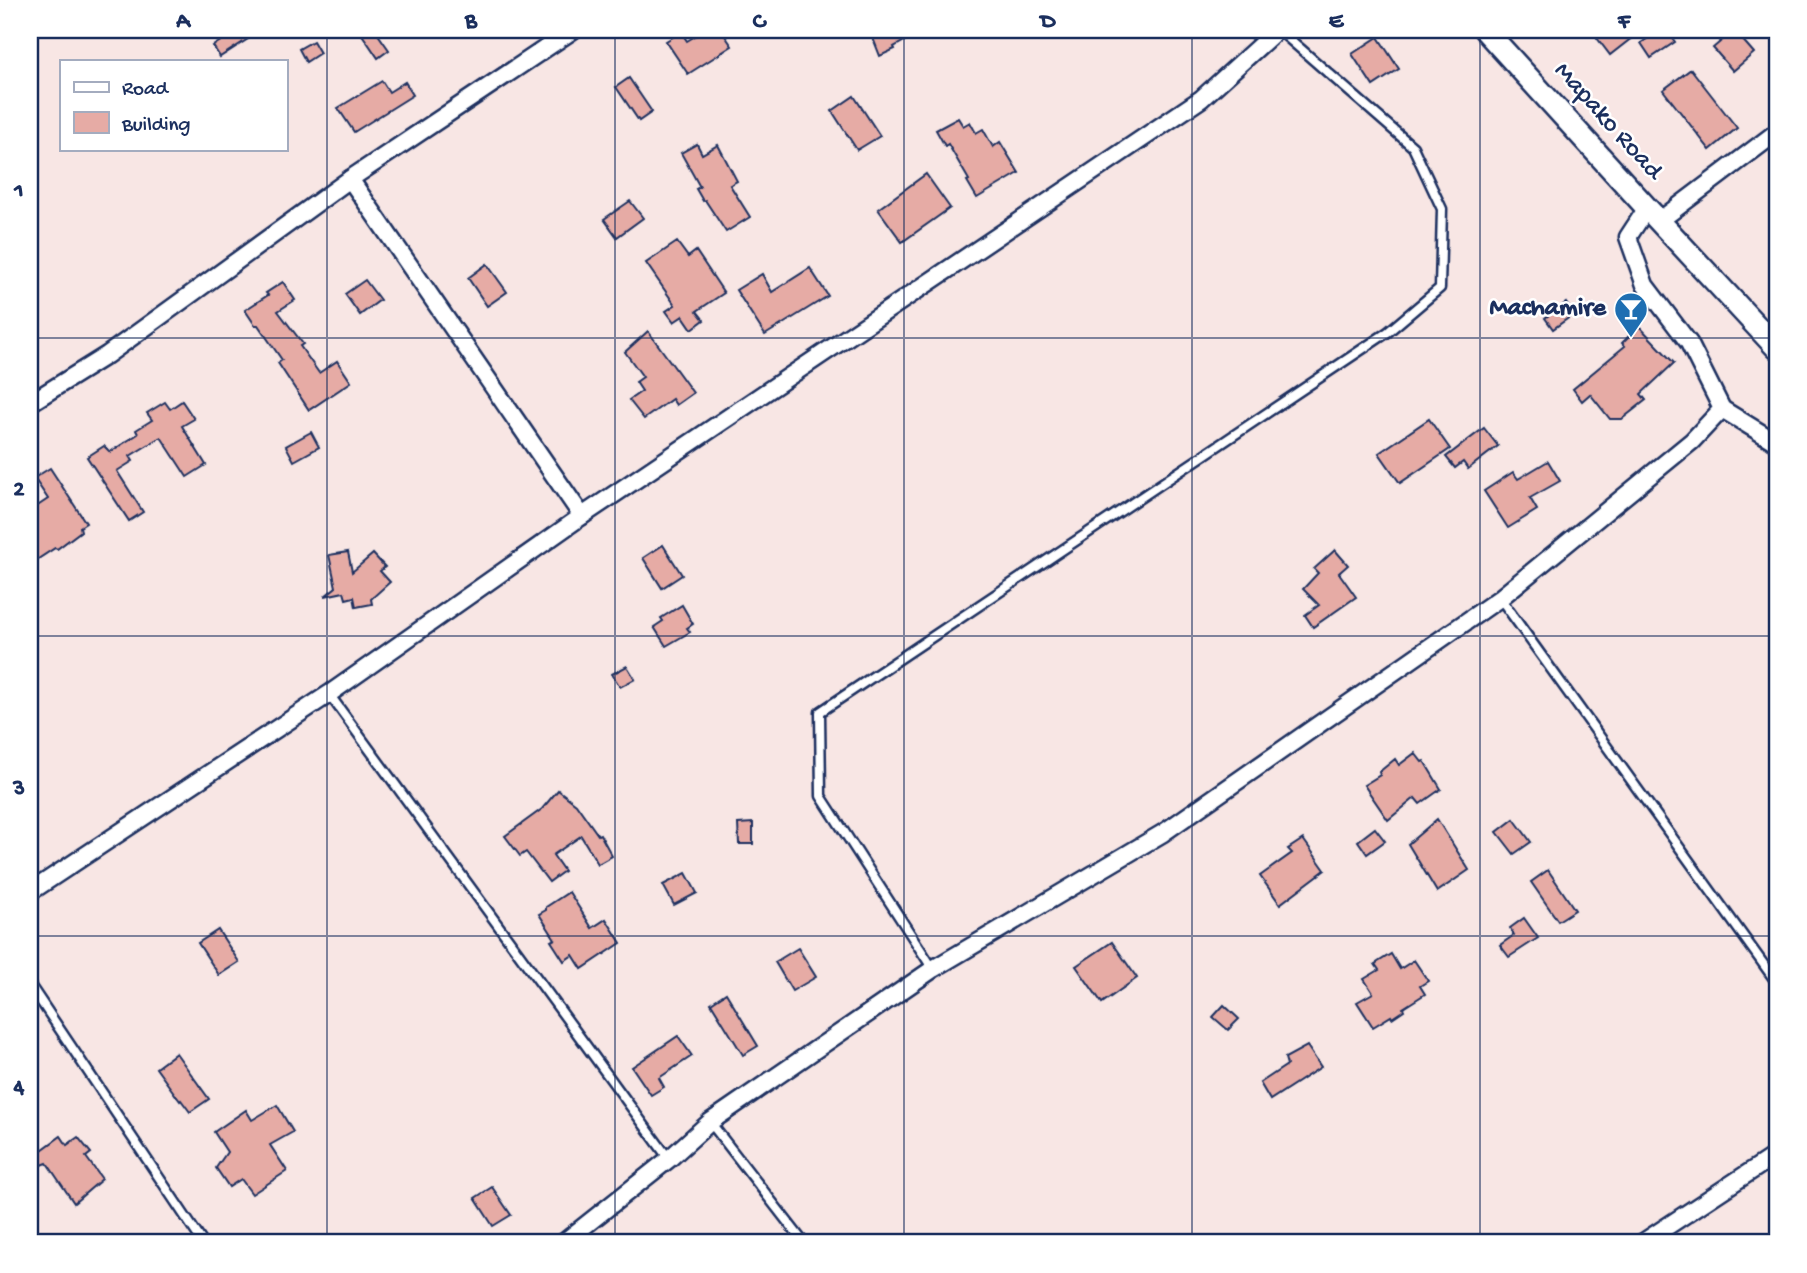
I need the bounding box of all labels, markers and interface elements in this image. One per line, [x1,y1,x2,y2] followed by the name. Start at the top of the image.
[175,9,191,36] text: A
[464,9,478,36] text: B
[753,9,768,36] text: C
[1039,9,1057,36] text: D
[1329,9,1345,36] text: E
[1617,9,1632,36] text: F
[1546,57,1669,189] street label: Mapako Road
[60,60,287,150] legend
[122,78,170,103] text: Road
[121,114,191,139] text: Building
[13,178,24,205] text: 1
[1612,290,1650,339] bar icon: Machamire
[1490,294,1608,325] place label: Machamire
[13,477,25,504] text: 2
[12,776,25,803] text: 3
[13,1075,25,1102] text: 4

